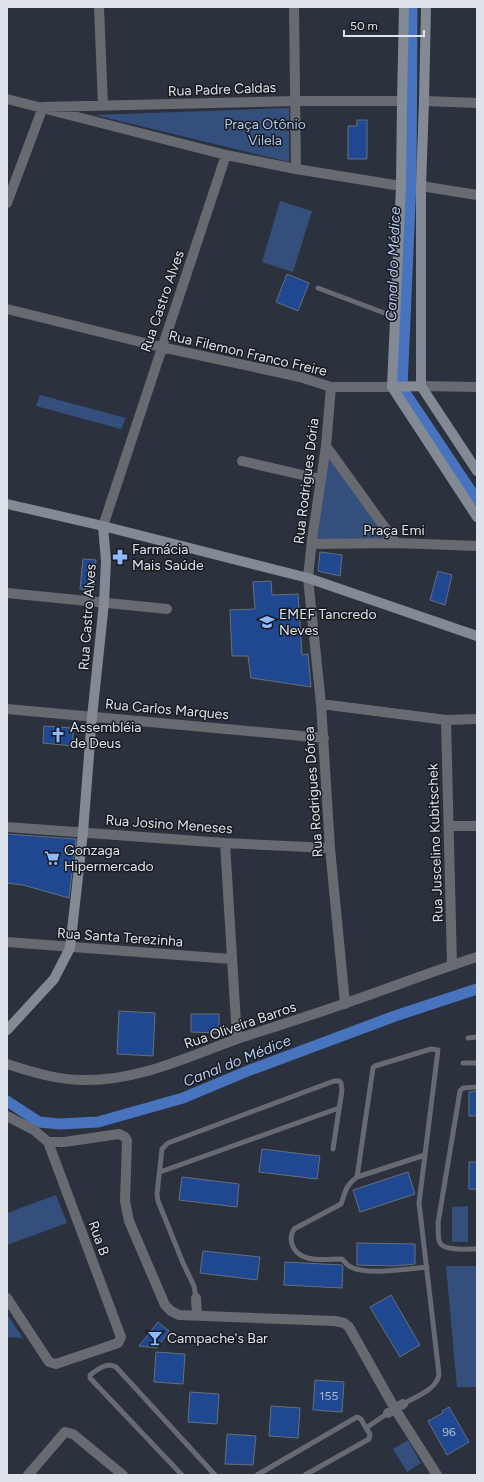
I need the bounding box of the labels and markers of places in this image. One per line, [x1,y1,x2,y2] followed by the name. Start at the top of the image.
[132,541,204,574] place label: Farmácia Mais Saúde
[111,548,129,566] pharmacy icon: Farmácia Mais Saúde
[279,606,377,639] place label: EMEF Tancredo Neves
[258,613,276,631] school or university icon: EMEF Tancredo Neves
[70,719,141,752] place label: Assembléia de Deus
[49,726,67,744] church icon: Assembléia de Deus
[64,842,154,875] place label: Gonzaga Hipermercado
[43,849,61,867] supermarket icon: Gonzaga Hipermercado
[146,1329,164,1347] bar icon: Campache's Bar
[167,1330,268,1347] place label: Campache's Bar

